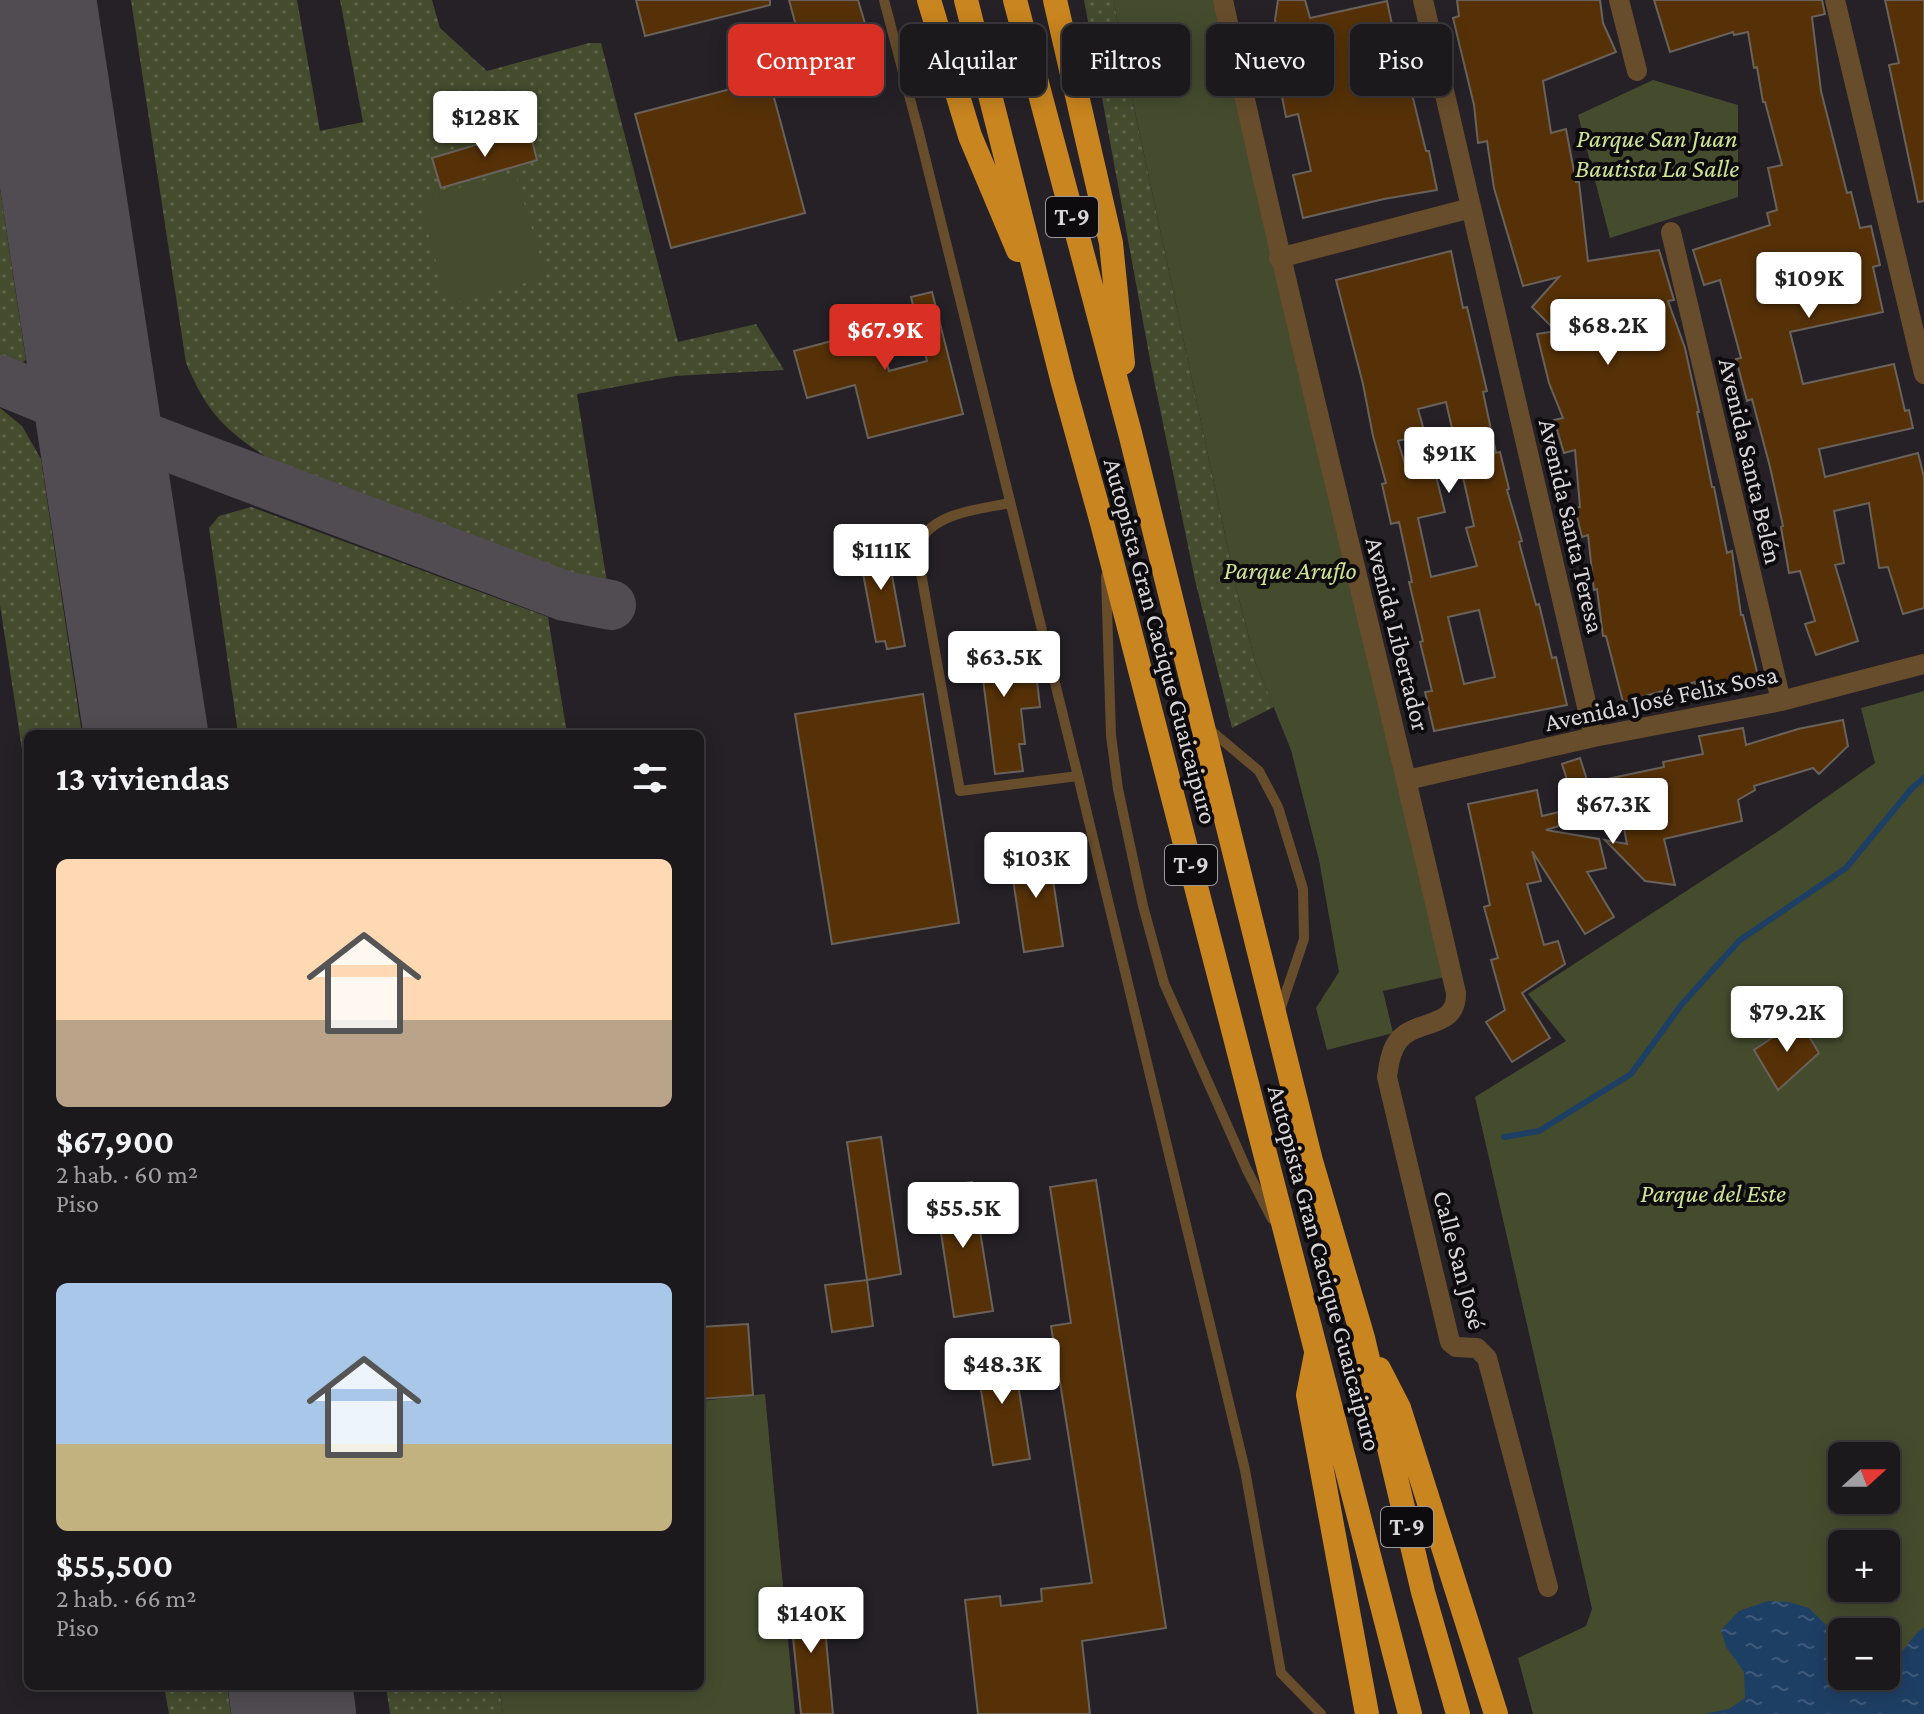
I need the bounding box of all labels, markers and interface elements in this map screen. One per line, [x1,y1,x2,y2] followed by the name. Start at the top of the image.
[728,24,884,96] chip: Comprar
[900,24,1046,96] chip: Alquilar
[1062,24,1190,96] chip: Filtros
[1206,24,1334,96] chip: Nuevo
[1350,24,1452,96] chip: Piso
[429,91,541,159] pin: $128K
[451,102,519,131] text: $128K
[1575,124,1739,183] park label: Parque San Juan Bautista La Salle
[1046,197,1098,237] road number: T-9
[1753,252,1865,320] pin: $109K
[1774,263,1844,292] text: $109K
[1543,299,1673,367] pin: $68.2K
[820,304,950,372] pin: $67.9K
[1568,310,1648,339] text: $68.2K
[847,315,923,344] text: $67.9K
[1713,355,1788,567] street label: Avenida Santa Belén
[1533,416,1610,636] street label: Avenida Santa Teresa
[1402,427,1496,495] pin: $91K
[1422,438,1476,467] text: $91K
[1098,455,1223,827] street label: Autopista Gran Cacique Guaicaipuro
[825,524,937,592] pin: $111K
[1359,534,1436,734] street label: Avenida Libertador
[852,535,910,564] text: $111K
[1224,556,1357,585] park label: Parque Aruflo
[939,631,1069,699] pin: $63.5K
[966,642,1042,671] text: $63.5K
[1542,660,1780,737] street label: Avenida José Felix Sosa
[628,756,672,800] icon: filters
[56,760,229,797] text: 13 viviendas
[1548,778,1678,846] pin: $67.3K
[1576,789,1650,818] text: $67.3K
[980,832,1092,900] pin: $103K
[1002,843,1070,872] text: $103K
[1165,845,1217,885] road number: T-9
[292,911,436,1055] icon: home
[1722,986,1852,1054] pin: $79.2K
[1749,997,1825,1026] text: $79.2K
[1262,1082,1387,1454] street label: Autopista Gran Cacique Guaicaipuro
[56,1123,174,1160] text: $67,900
[56,1160,198,1189] text: 2 hab. · 60 m²
[1640,1179,1786,1208] park label: Parque del Este
[898,1182,1028,1250] pin: $55.5K
[1427,1188,1492,1333] street label: Calle San José
[56,1189,99,1218] text: Piso
[926,1193,1000,1222] text: $55.5K
[292,1335,436,1479] icon: home
[937,1338,1067,1406] pin: $48.3K
[963,1349,1041,1378] text: $48.3K
[1828,1442,1900,1514] north arrow
[1828,1442,1900,1690] map controls
[1381,1507,1433,1547] road number: T-9
[1828,1530,1900,1602] button: +
[56,1547,173,1584] text: $55,500
[56,1584,197,1613] text: 2 hab. · 66 m²
[755,1587,867,1655] pin: $140K
[776,1598,846,1627] text: $140K
[56,1613,99,1642] text: Piso
[1828,1618,1900,1690] button: −

